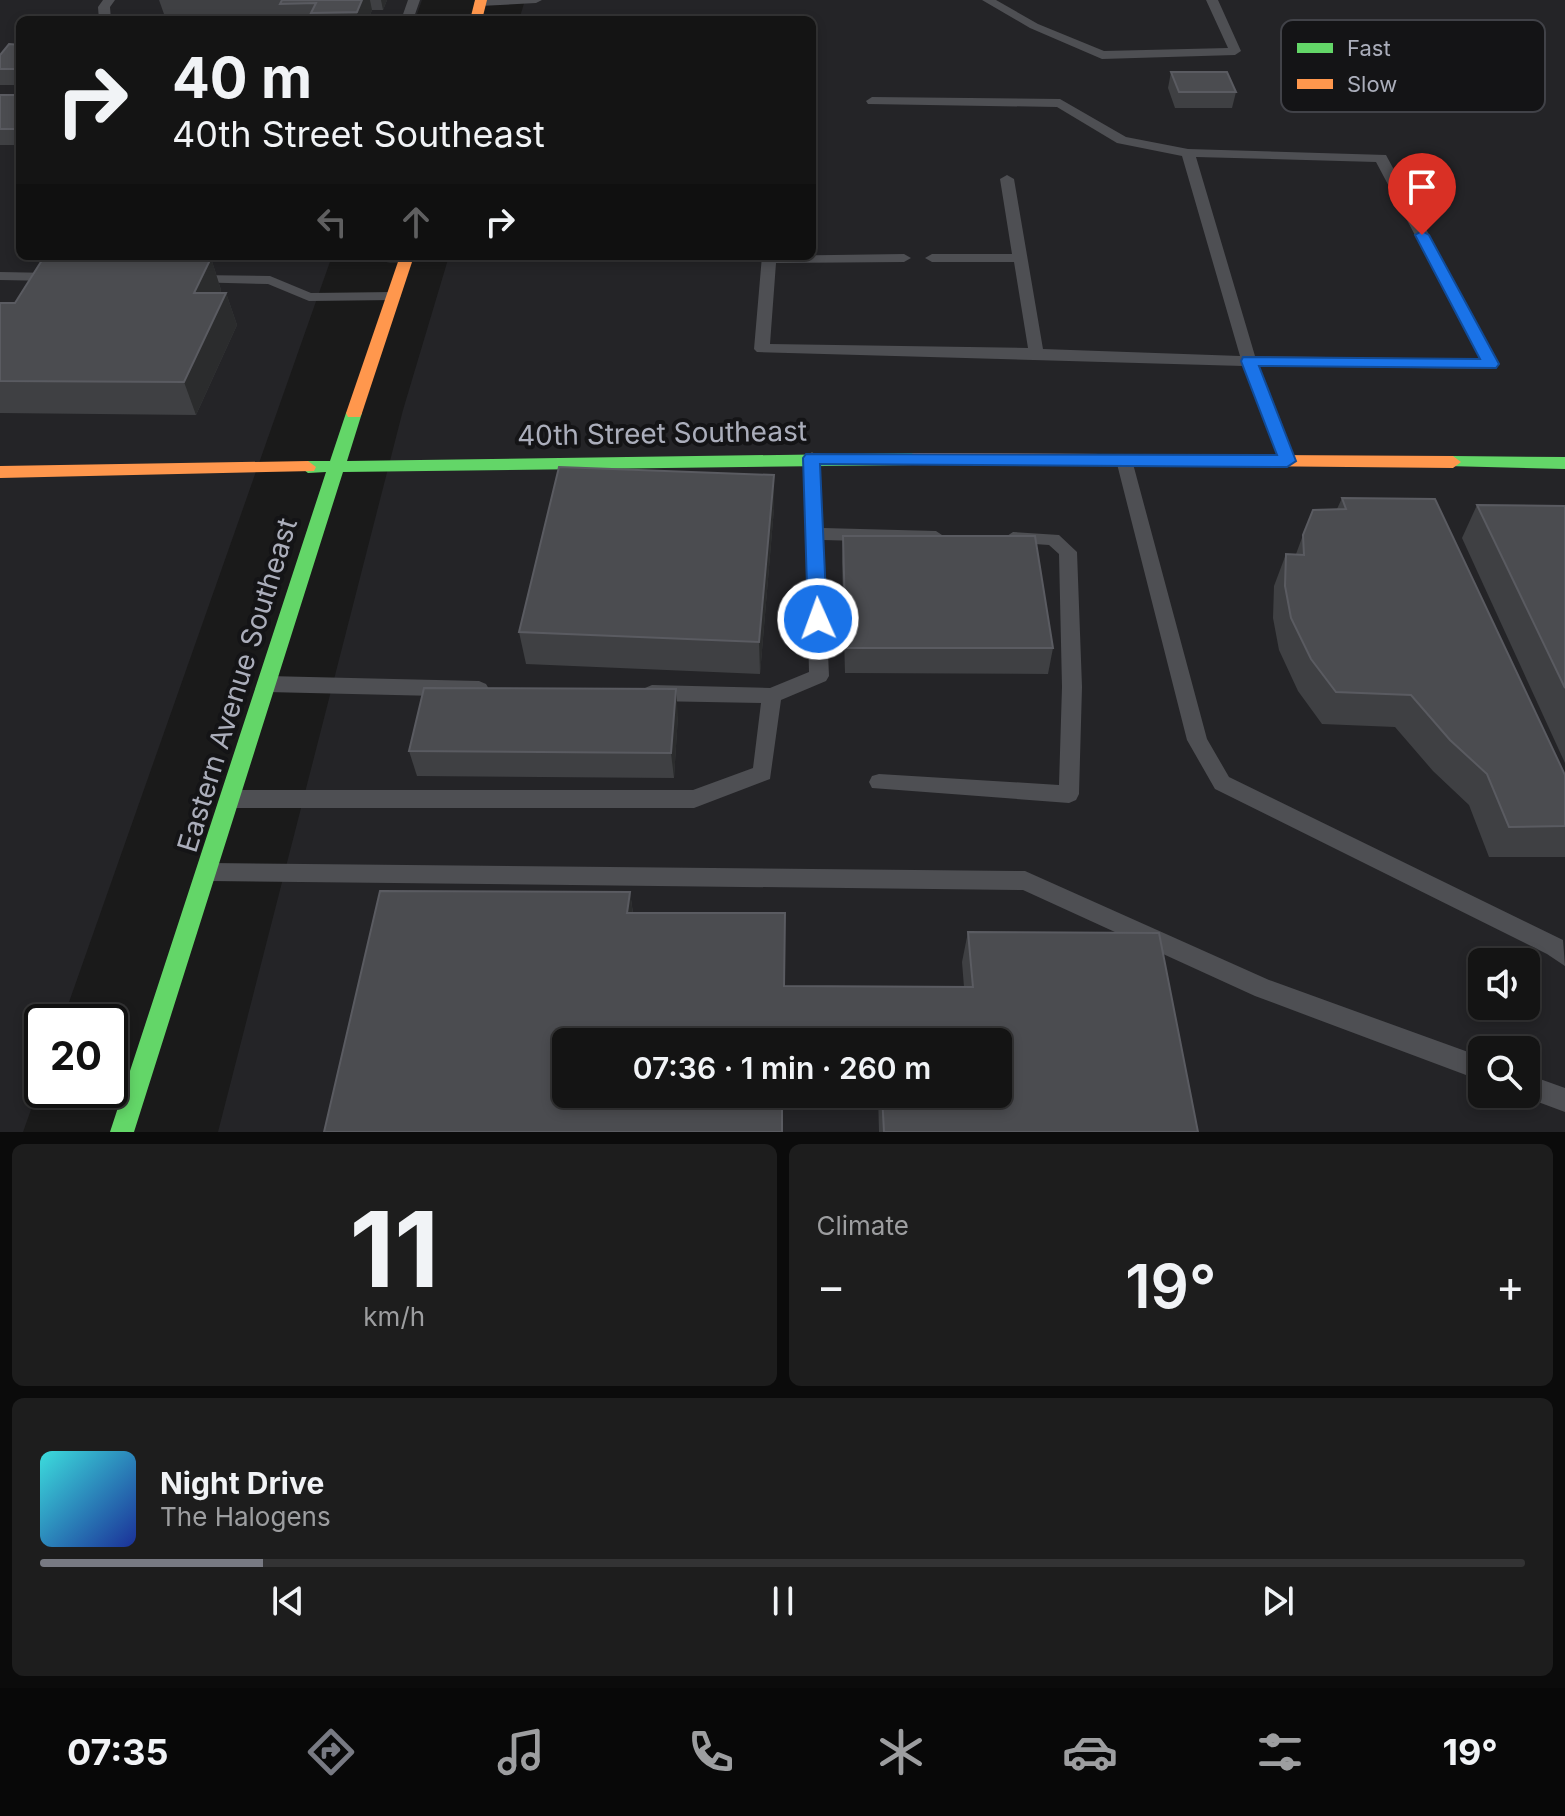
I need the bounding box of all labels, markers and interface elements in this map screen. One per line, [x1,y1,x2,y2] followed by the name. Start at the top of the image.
[1281,20,1545,112] legend
[1347,35,1391,61] text: Fast
[172,44,312,112] text: 40 m
[40,48,144,152] icon: right
[1347,71,1397,97] text: Slow
[172,112,545,156] text: 40th Street Southeast
[1388,153,1456,235] pin
[1400,165,1444,209] icon: arrive
[310,200,354,244] icon: left
[394,200,438,244] icon: ahead
[478,200,522,244] icon: right
[517,413,807,453] street label: 40th Street Southeast
[170,514,304,856] street label: Eastern Avenue Southeast
[776,577,860,661] position arrow
[1468,948,1540,1108] map controls
[1468,948,1540,1020] button: sound
[24,1004,128,1108] speed limit sign: 20
[1468,1036,1540,1108] button: search
[633,1050,931,1086] text: 07:36 · 1 min · 260 m
[349,1186,439,1312] text: 11
[817,1210,909,1241] text: Climate
[1125,1250,1216,1322] text: 19°
[817,1259,846,1313] text: −
[1496,1259,1525,1313] text: +
[363,1301,425,1332] text: km/h
[160,1465,324,1501] text: Night Drive
[160,1501,331,1532] text: The Halogens
[266,1579,310,1623] icon: previous
[761,1579,805,1623] icon: pause
[1256,1579,1300,1623] icon: next
[303,1724,359,1780] icon: directions
[493,1724,549,1780] icon: music
[683,1724,739,1780] icon: phone
[873,1724,929,1780] icon: climate
[1062,1724,1118,1780] icon: car
[1252,1724,1308,1780] icon: filters
[67,1730,169,1774] text: 07:35
[1442,1730,1498,1774] text: 19°

